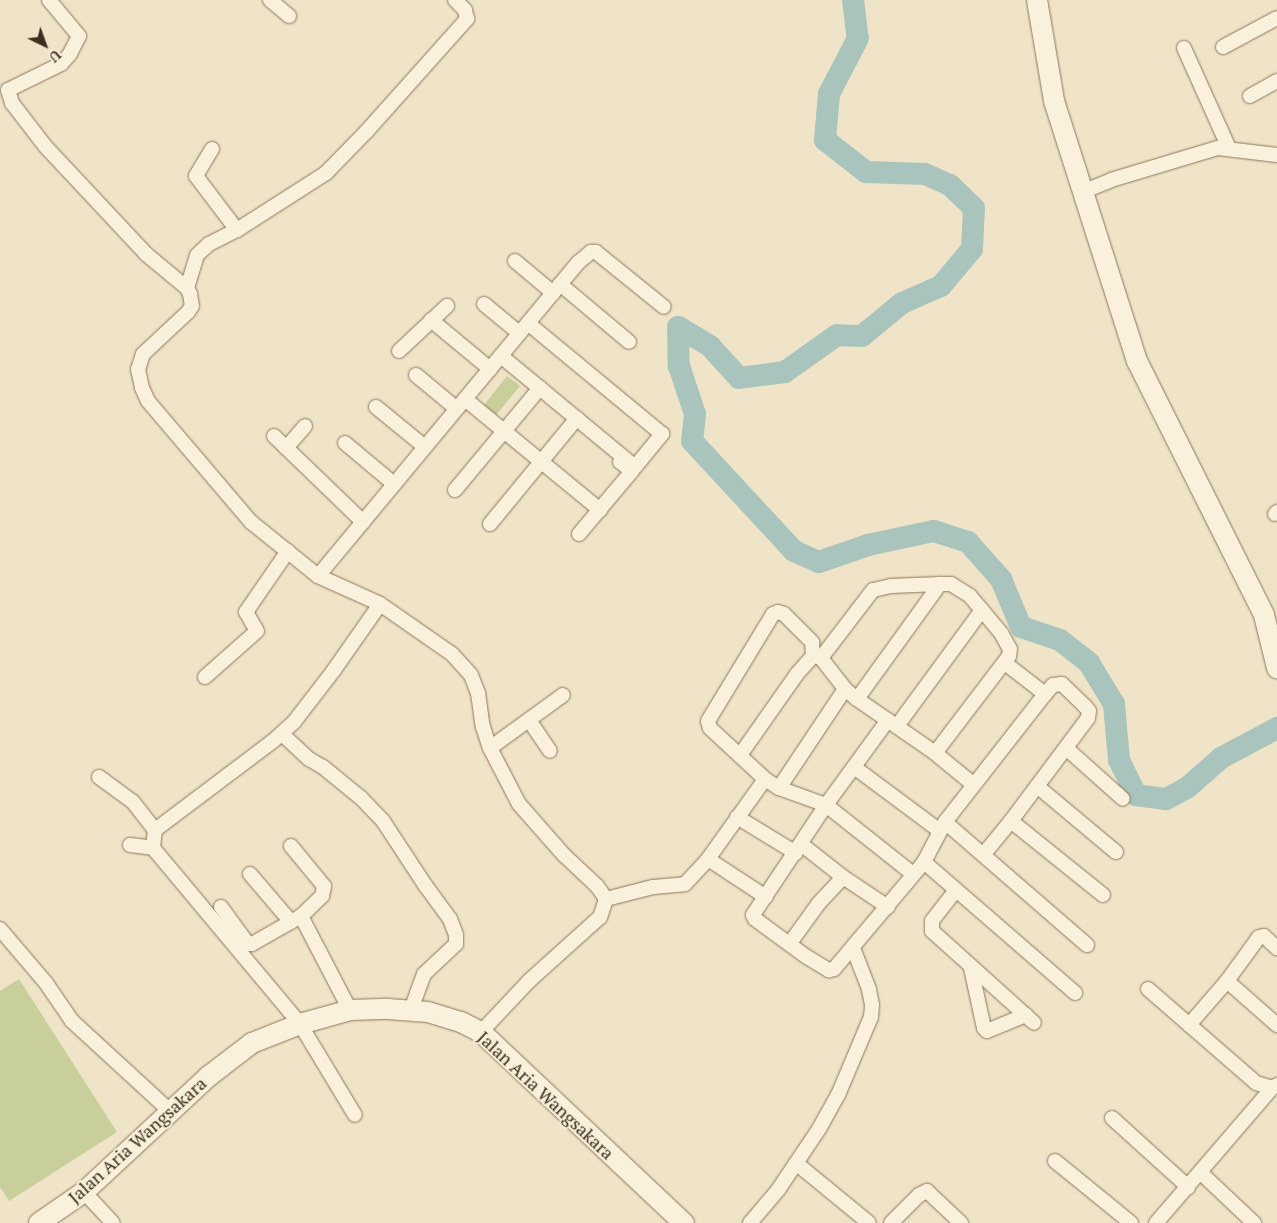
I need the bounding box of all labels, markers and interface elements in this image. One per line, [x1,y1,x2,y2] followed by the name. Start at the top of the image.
[20,20,70,70] north arrow
[45,46,65,67] text: U
[473,1026,619,1164] street label: Jalan Aria Wangsakara
[63,1072,211,1208] street label: Jalan Aria Wangsakara

